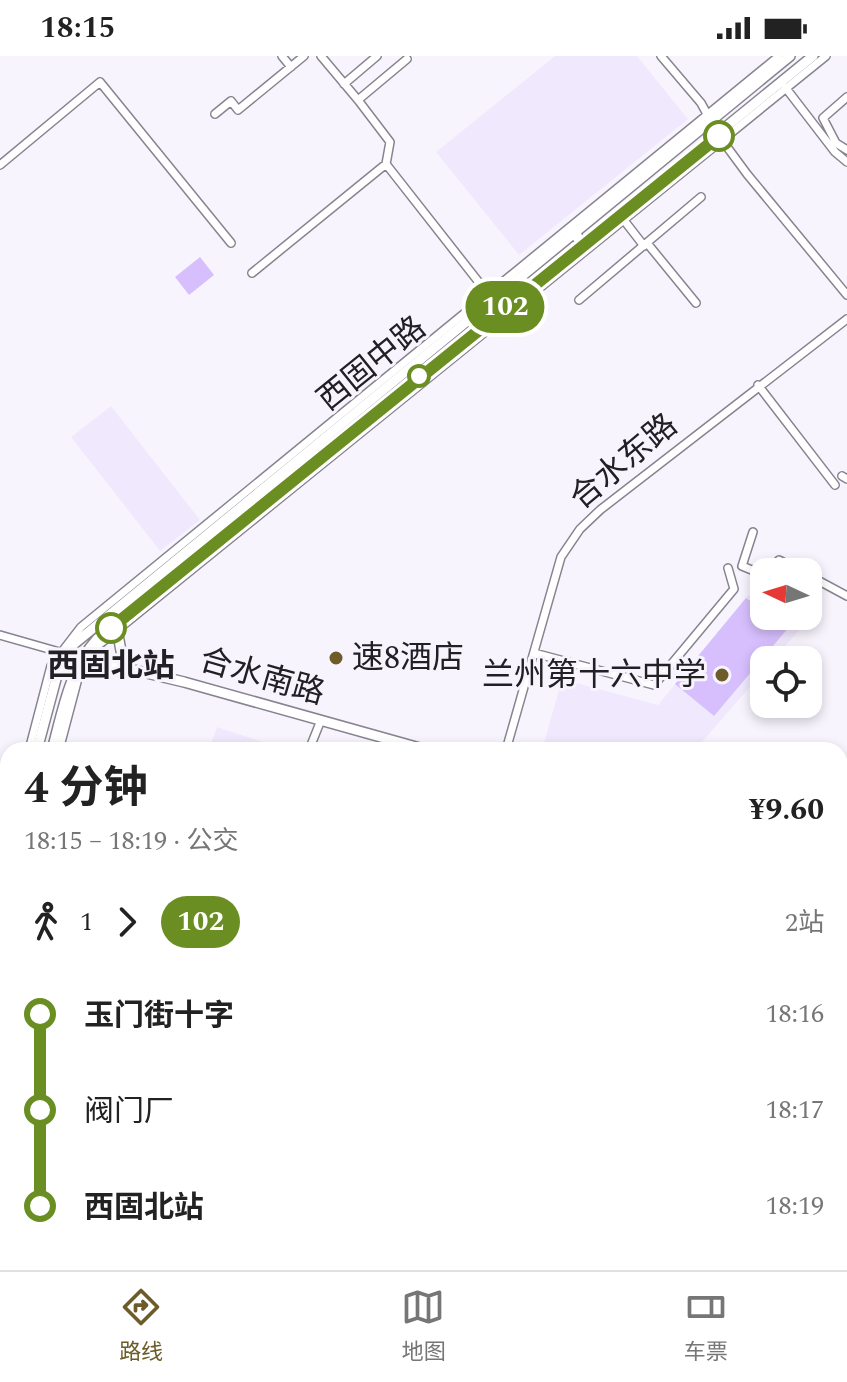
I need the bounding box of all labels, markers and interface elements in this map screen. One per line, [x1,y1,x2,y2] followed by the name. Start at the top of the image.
[40,5,115,51] text: 18:15
[704,121,734,151] unlabelled marker
[459,281,551,333] line badge: 102
[481,285,529,328] text: 102
[307,305,437,423] street label: 西固中路
[408,365,430,387] unlabelled marker
[559,402,689,522] street label: 合水东路
[750,558,822,630] north arrow
[750,558,822,718] map controls
[96,613,126,643] marker: 西固北站
[352,634,464,683] place label: 速8酒店
[194,636,330,718] street label: 合水南路
[47,642,175,691] place label: 西固北站
[750,646,822,718] button: locate
[327,649,345,667] marker: 速8酒店
[482,651,706,700] place label: 兰州第十六中学
[713,666,731,684] marker: 兰州第十六中学
[24,755,148,822] text: 4 分钟
[749,787,824,833] text: ¥9.60
[24,821,239,861] text: 18:15 – 18:19 · 公交
[24,900,68,944] icon: walk
[105,900,149,944] icon: forward
[177,900,224,943] text: 102
[80,902,93,942] text: 1
[785,903,824,943] text: 2站
[84,993,234,1039] text: 玉门街十字
[765,994,824,1034] text: 18:16
[84,1089,174,1135] text: 阀门厂
[765,1090,824,1130] text: 18:17
[84,1185,204,1231] text: 西固北站
[765,1186,824,1226] text: 18:19
[119,1285,163,1369] tab: 路线
[401,1285,446,1369] tab: 地图
[684,1285,728,1369] tab: 车票

